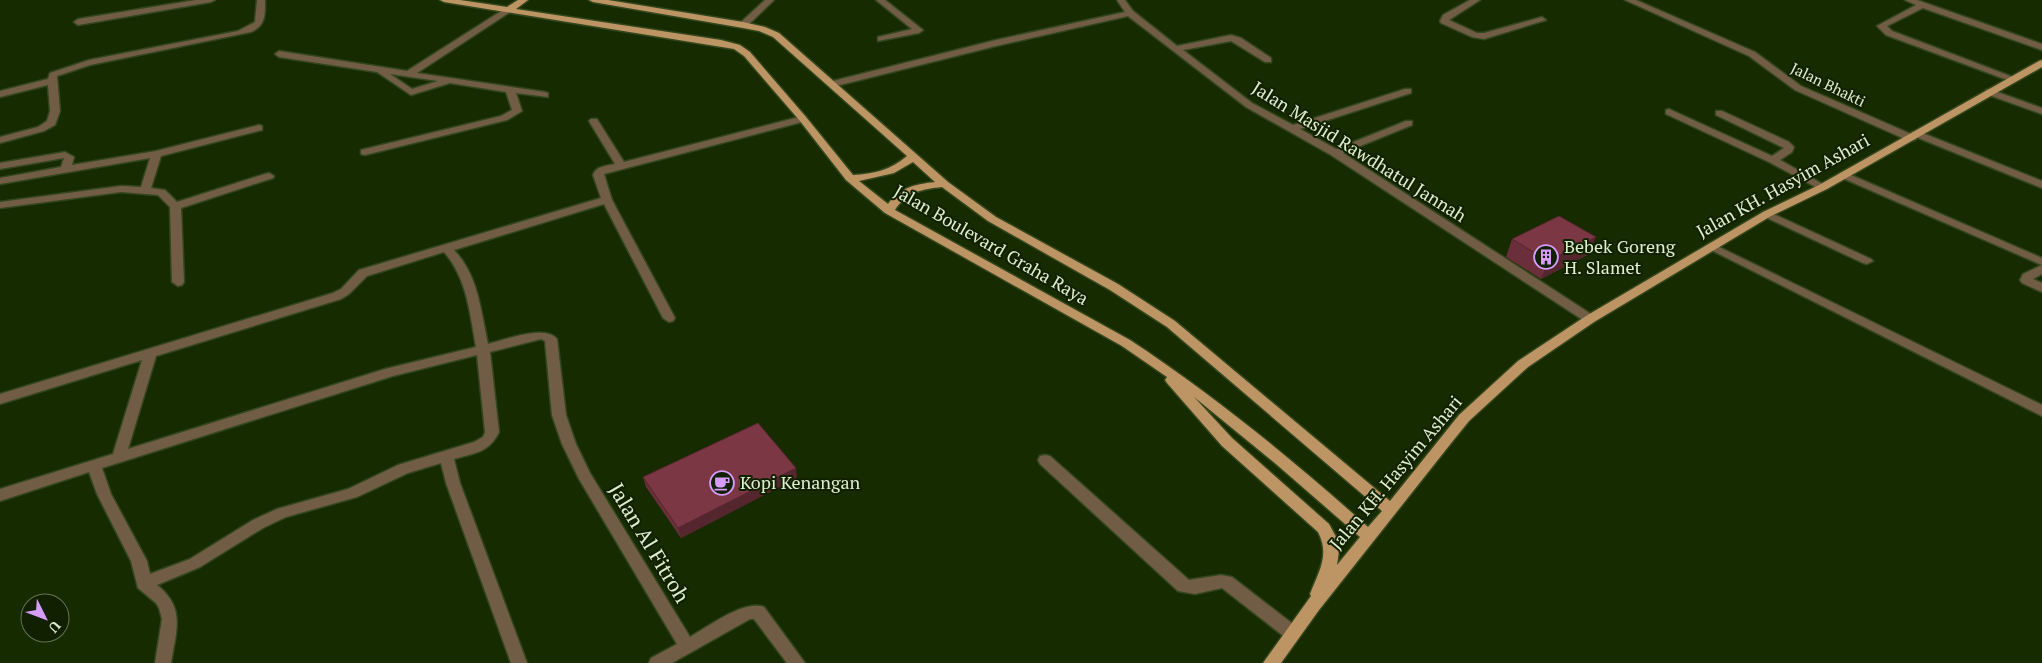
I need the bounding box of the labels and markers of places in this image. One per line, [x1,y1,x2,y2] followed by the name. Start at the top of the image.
[1564,234,1676,279] place label: Bebek Goreng H. Slamet
[1533,244,1559,270] building icon: Bebek Goreng H. Slamet
[709,470,735,496] cafe icon: Kopi Kenangan
[740,470,861,494] place label: Kopi Kenangan

